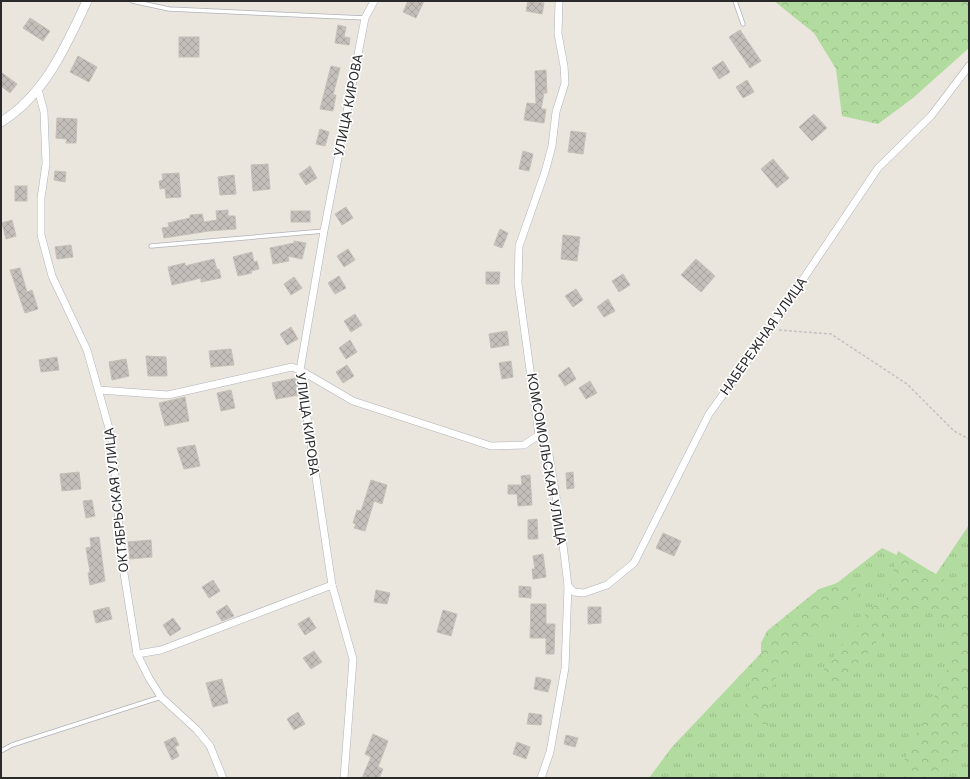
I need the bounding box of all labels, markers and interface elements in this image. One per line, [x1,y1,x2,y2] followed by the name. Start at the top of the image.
[330,52,366,158] street label: УЛИЦА КИРОВА
[716,274,810,398] street label: НАБЕРЕЖНАЯ УЛИЦА
[293,371,323,477] street label: УЛИЦА КИРОВА
[524,372,570,546] street label: КОМСОМОЛЬСКАЯ УЛИЦА
[100,427,132,573] street label: ОКТЯБРЬСКАЯ УЛИЦА

